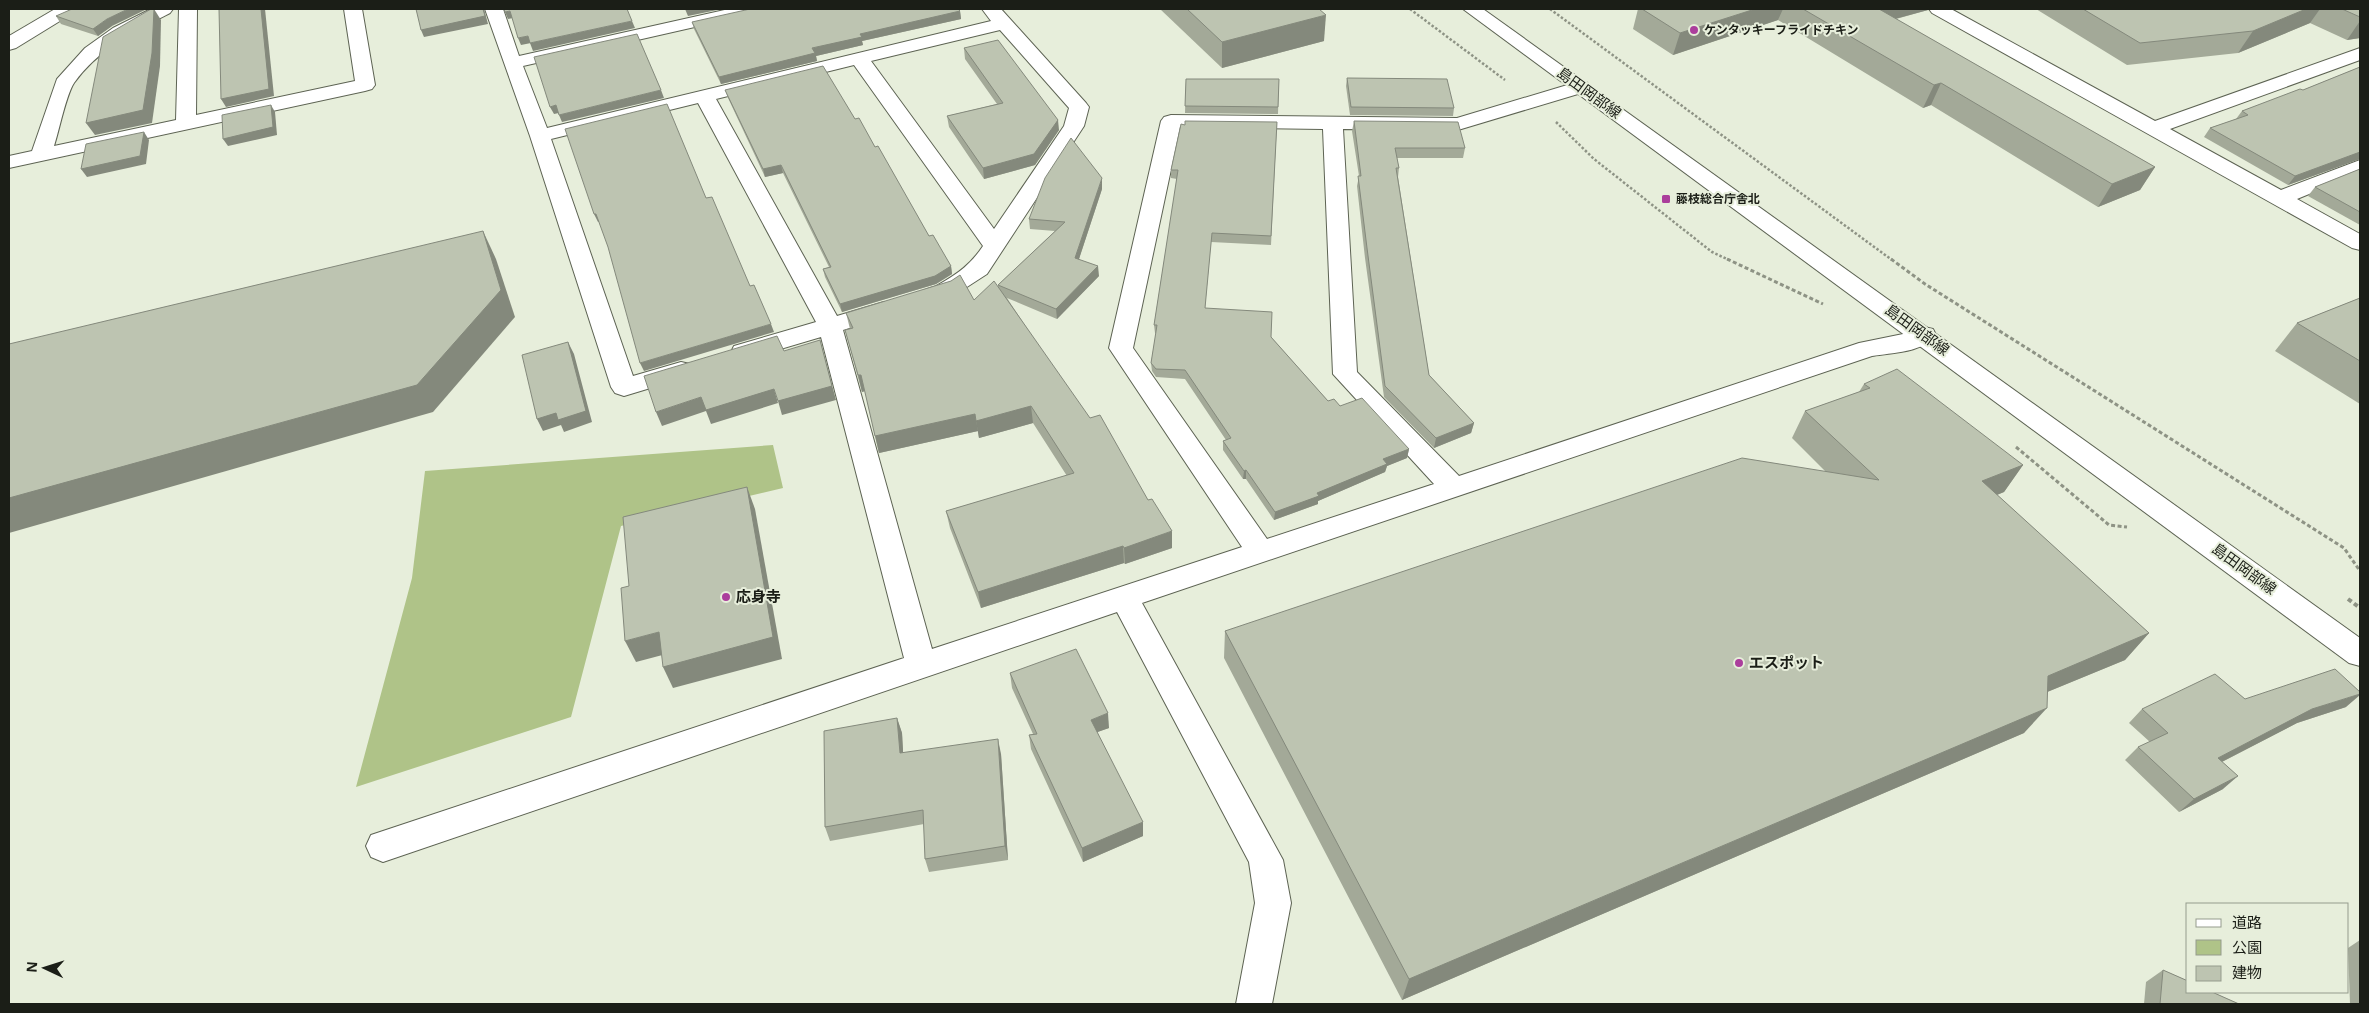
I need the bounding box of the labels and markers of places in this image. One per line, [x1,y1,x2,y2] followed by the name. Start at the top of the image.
[1704,21,1859,38] place label: ケンタッキーフライドチキン
[1688,24,1700,36] marker: ケンタッキーフライドチキン
[1676,190,1760,207] place label: 藤枝総合庁舎北
[1660,193,1672,205] marker: 藤枝総合庁舎北
[736,586,781,606] place label: 応身寺
[720,591,732,603] marker: 応身寺
[1749,652,1824,672] place label: エスポット
[1733,657,1745,669] marker: エスポット

